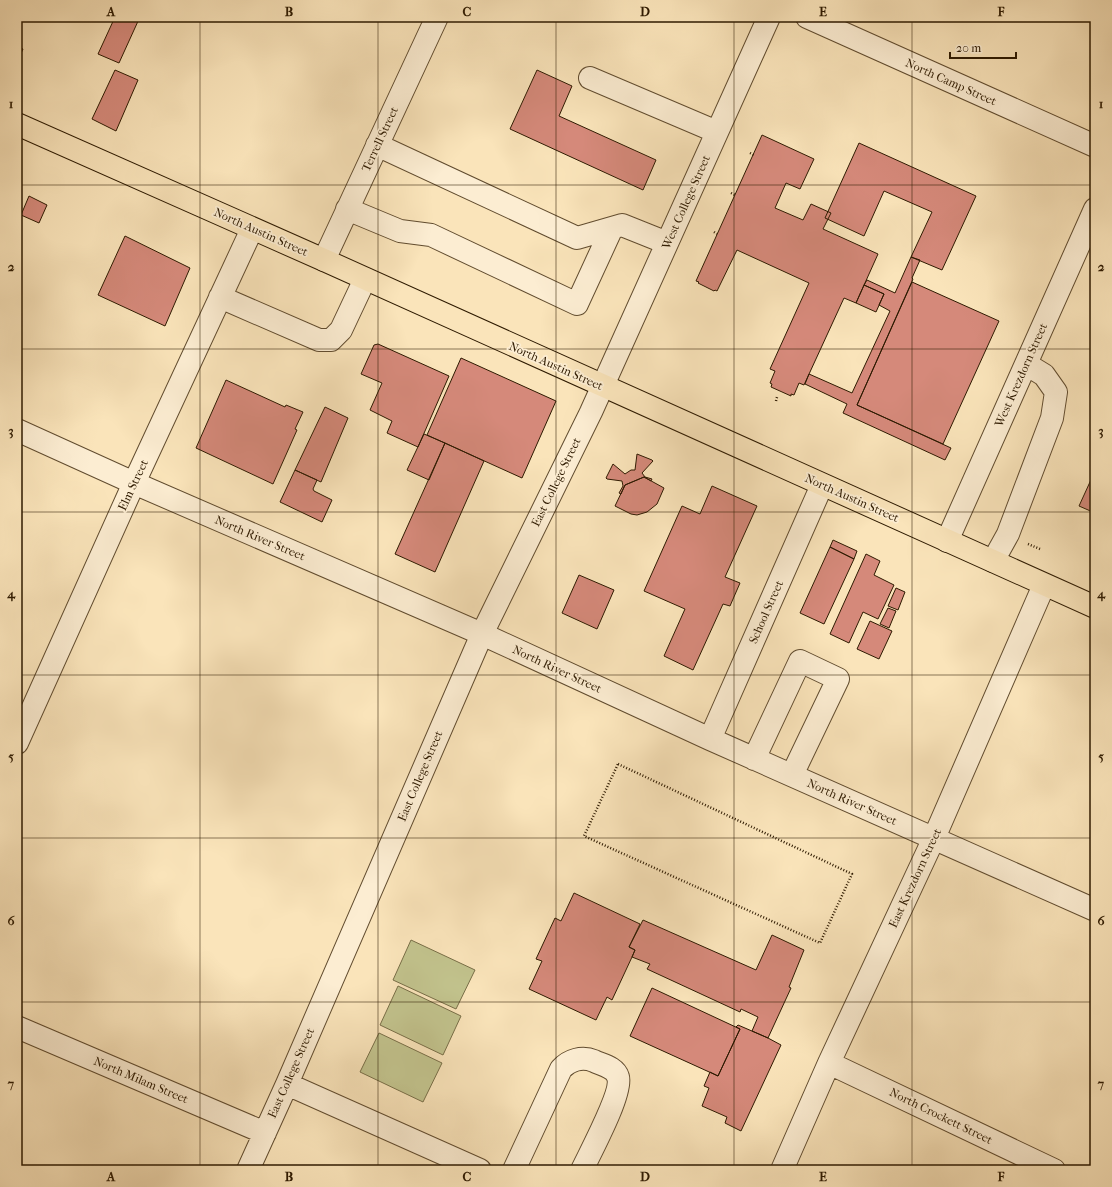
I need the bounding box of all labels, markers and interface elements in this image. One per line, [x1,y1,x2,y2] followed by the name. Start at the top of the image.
[106,4,116,19] text: A
[285,4,294,19] text: B
[463,4,472,19] text: C
[640,4,650,19] text: D
[819,4,827,19] text: E
[997,4,1005,19] text: F
[950,34,1016,60] scale bar
[956,41,981,55] text: 20 m
[903,56,999,109] street label: North Camp Street
[9,96,14,111] text: 1
[1099,96,1104,111] text: 1
[359,104,401,174] street label: Terrell Street
[659,152,713,252] street label: West College Street
[212,205,311,259] street label: North Austin Street
[8,259,15,274] text: 2
[1098,259,1105,274] text: 2
[991,320,1050,430] street label: West Krezdorn Street
[507,339,606,393] street label: North Austin Street
[8,423,14,439] text: 3
[1098,423,1104,439] text: 3
[528,435,584,529] street label: East College Street
[115,457,151,513] street label: Elm Street
[803,471,902,525] street label: North Austin Street
[213,513,308,564] street label: North River Street
[746,578,786,646] street label: School Street
[6,586,16,602] text: 4
[1096,586,1106,602] text: 4
[510,642,604,696] street label: North River Street
[395,728,446,824] street label: East College Street
[8,749,14,764] text: 5
[1098,749,1104,764] text: 5
[805,776,900,828] street label: North River Street
[886,825,944,930] street label: East Krezdorn Street
[7,913,15,928] text: 6
[1097,913,1105,928] text: 6
[265,1025,317,1120] street label: East College Street
[92,1054,191,1107] street label: North Milam Street
[7,1076,15,1091] text: 7
[1097,1076,1105,1091] text: 7
[887,1085,995,1147] street label: North Crockett Street
[106,1169,116,1184] text: A
[285,1169,294,1184] text: B
[463,1169,472,1184] text: C
[640,1169,650,1184] text: D
[819,1169,827,1184] text: E
[997,1169,1005,1184] text: F

